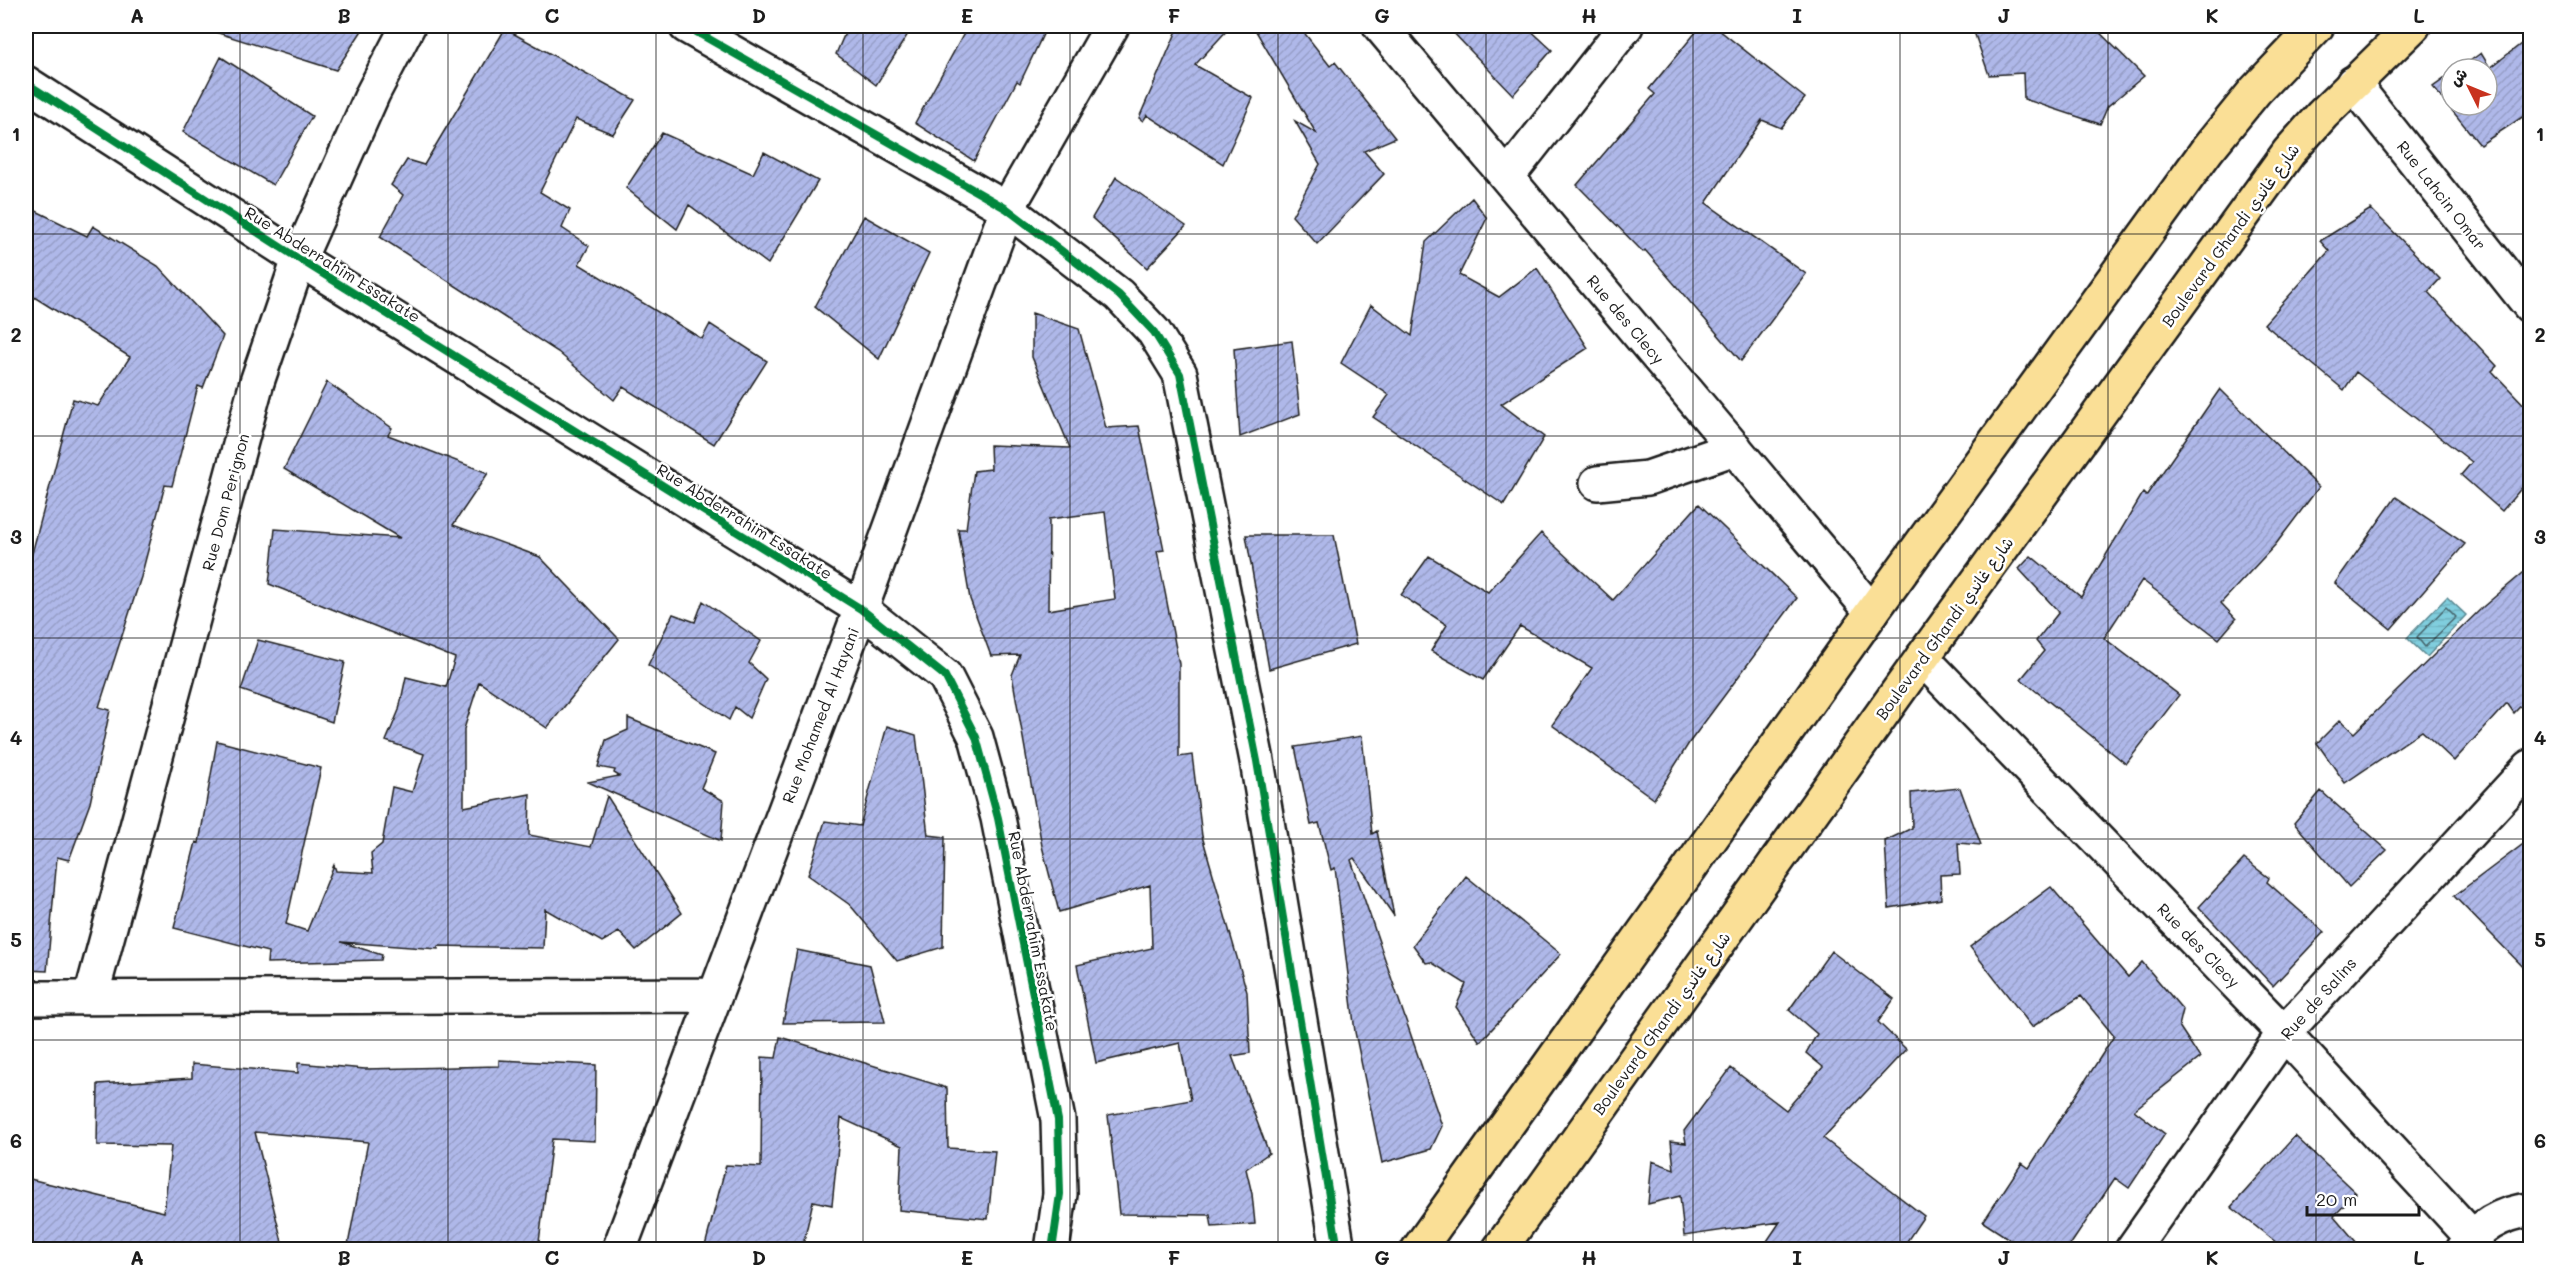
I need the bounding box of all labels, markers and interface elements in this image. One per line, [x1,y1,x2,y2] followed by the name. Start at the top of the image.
[130,2,144,28] text: A
[337,2,351,28] text: B
[545,2,560,28] text: C
[752,2,766,28] text: D
[961,2,973,28] text: E
[1168,2,1181,28] text: F
[1374,2,1390,28] text: G
[1581,2,1597,28] text: H
[1792,2,1802,28] text: I
[1997,2,2011,28] text: J
[2205,2,2219,28] text: K
[2413,2,2425,28] text: L
[2439,57,2499,117] north arrow
[2444,63,2471,90] text: ش
[12,120,20,146] text: 1
[2536,120,2544,146] text: 1
[2393,136,2491,254] street label: Rue Lahcin Omar
[2156,139,2305,332] street label: Boulevard Ghandi شارع غاندي
[241,201,425,327] street label: Rue Abderrahim Essakate
[1583,270,1669,368] street label: Rue des Clecy
[10,321,22,347] text: 2
[2534,321,2546,347] text: 2
[197,431,253,573] street label: Rue Dom Perignon
[653,458,837,584] street label: Rue Abderrahim Essakate
[10,523,22,549] text: 3
[2534,523,2546,549] text: 3
[1870,532,2019,725] street label: Boulevard Ghandi شارع غاندي
[777,624,863,806] street label: Rue Mohamed Al Hayani
[10,724,23,750] text: 4
[2534,724,2547,750] text: 4
[1004,829,1064,1033] street label: Rue Abderrahim Essakate
[2153,898,2245,992] street label: Rue des Clecy
[10,926,22,952] text: 5
[2534,926,2546,952] text: 5
[1587,927,1736,1120] street label: Boulevard Ghandi شارع غاندي
[2275,952,2361,1044] street label: Rue de Salins
[10,1127,22,1153] text: 6
[2534,1127,2546,1153] text: 6
[2307,1179,2420,1217] scale bar
[2316,1187,2357,1211] text: 20 m
[130,1244,144,1270] text: A
[337,1244,351,1270] text: B
[545,1244,560,1270] text: C
[752,1244,766,1270] text: D
[961,1244,973,1270] text: E
[1168,1244,1181,1270] text: F
[1374,1244,1390,1270] text: G
[1581,1244,1597,1270] text: H
[1792,1244,1802,1270] text: I
[1997,1244,2011,1270] text: J
[2205,1244,2219,1270] text: K
[2413,1244,2425,1270] text: L

